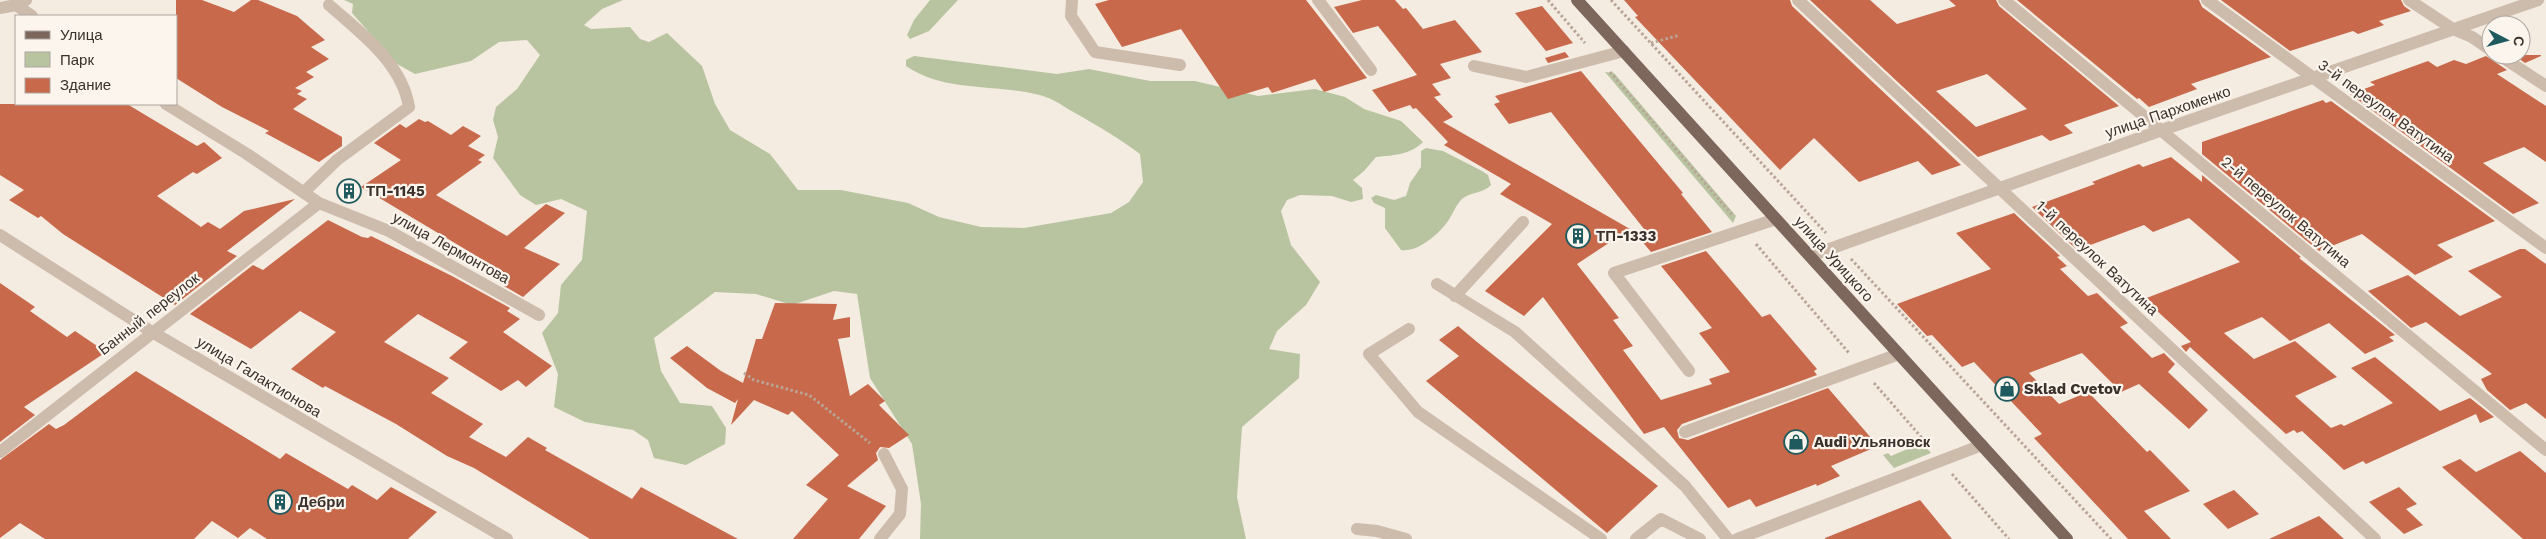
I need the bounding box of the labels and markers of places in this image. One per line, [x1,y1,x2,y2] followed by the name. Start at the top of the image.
[336,178,362,204] building icon: ТП-1145
[366,182,425,200] place label: ТП-1145
[1565,223,1591,249] building icon: ТП-1333
[1596,227,1657,245] place label: ТП-1333
[1994,376,2020,402] shop icon: Sklad Cvetov
[2024,380,2122,398] place label: Sklad Cvetov
[1783,429,1809,455] shop icon: Audi Ульяновск
[1814,433,1931,451] place label: Audi Ульяновск
[267,489,293,515] building icon: Дебри
[298,493,345,511] place label: Дебри

